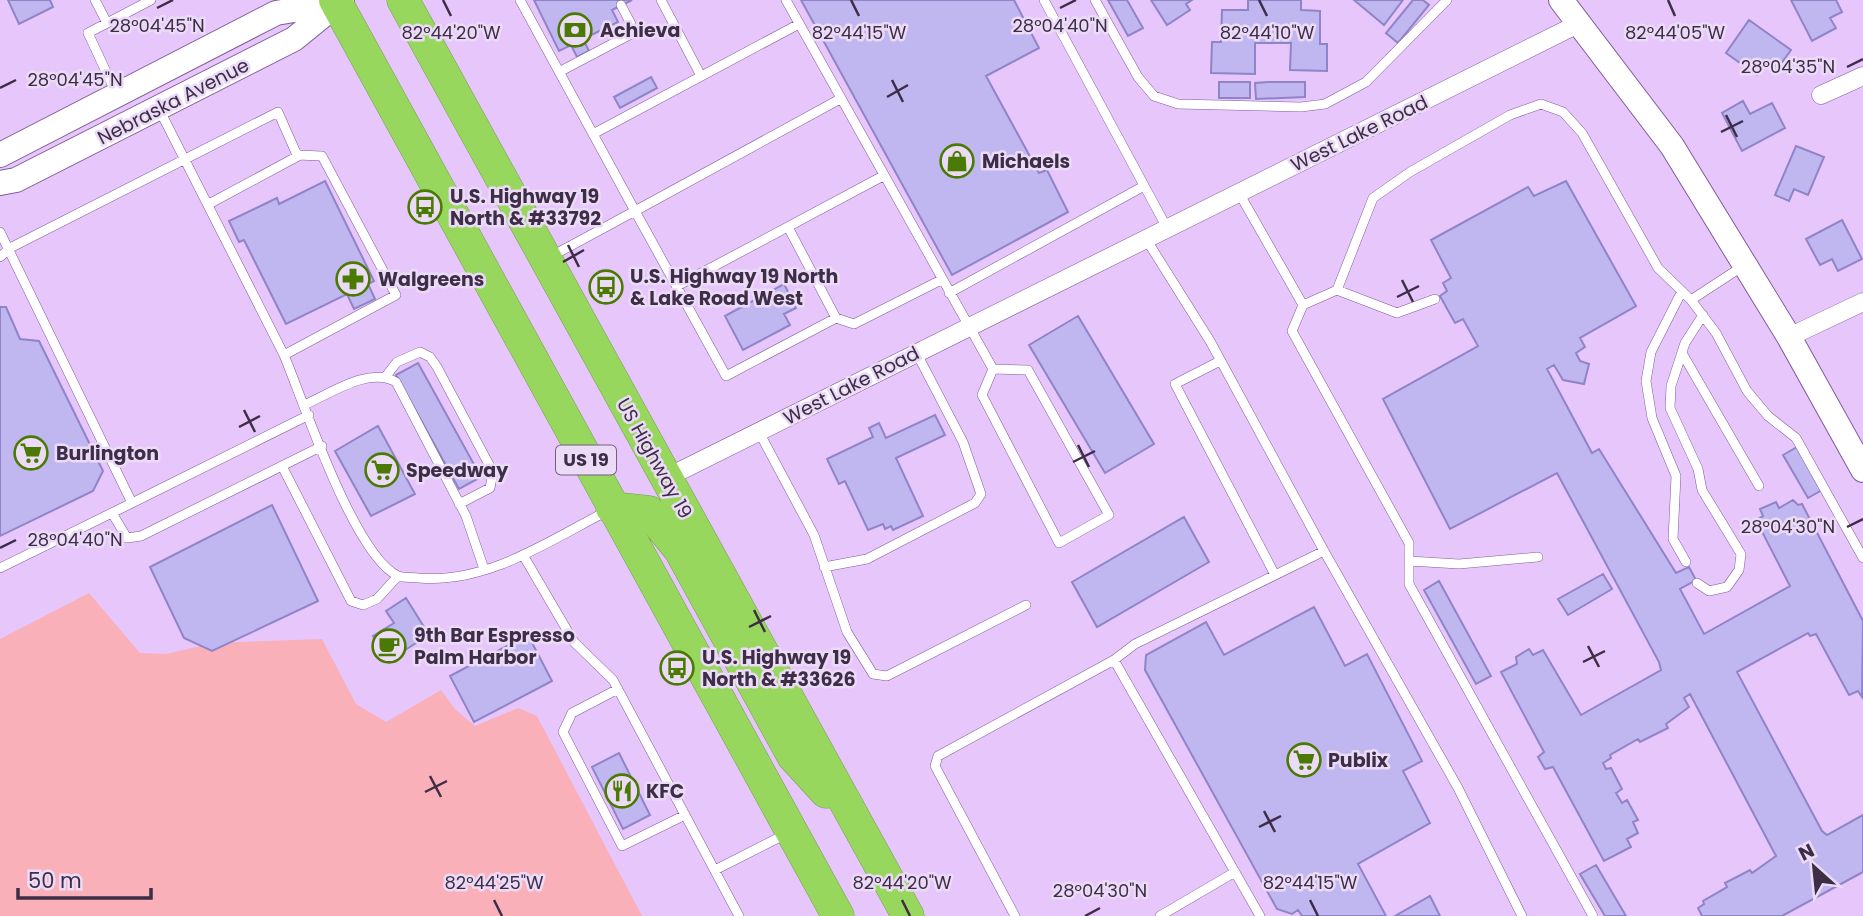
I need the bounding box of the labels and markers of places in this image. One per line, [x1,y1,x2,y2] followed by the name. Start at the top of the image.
[556,11,594,49] bank icon: Achieva
[600,17,680,44] place label: Achieva
[938,142,976,180] shop icon: Michaels
[982,148,1070,175] place label: Michaels
[450,183,601,232] place label: U.S. Highway 19 North & #33792
[406,188,444,226] bus stop icon: U.S. Highway 19 North & #33792
[334,260,372,298] pharmacy icon: Walgreens
[630,263,838,312] place label: U.S. Highway 19 North & Lake Road West
[378,266,484,293] place label: Walgreens
[587,268,625,306] bus stop icon: U.S. Highway 19 North & Lake Road West
[12,434,50,472] supermarket icon: Burlington
[56,440,159,467] place label: Burlington
[363,451,401,489] supermarket icon: Speedway
[406,457,509,484] place label: Speedway
[414,622,575,671] place label: 9th Bar Espresso Palm Harbor
[370,627,408,665] cafe icon: 9th Bar Espresso Palm Harbor
[702,644,855,693] place label: U.S. Highway 19 North & #33626
[658,649,696,687] bus stop icon: U.S. Highway 19 North & #33626
[1285,741,1323,779] supermarket icon: Publix
[1328,747,1389,774] place label: Publix
[603,772,641,810] restaurant icon: KFC
[646,778,684,805] place label: KFC

